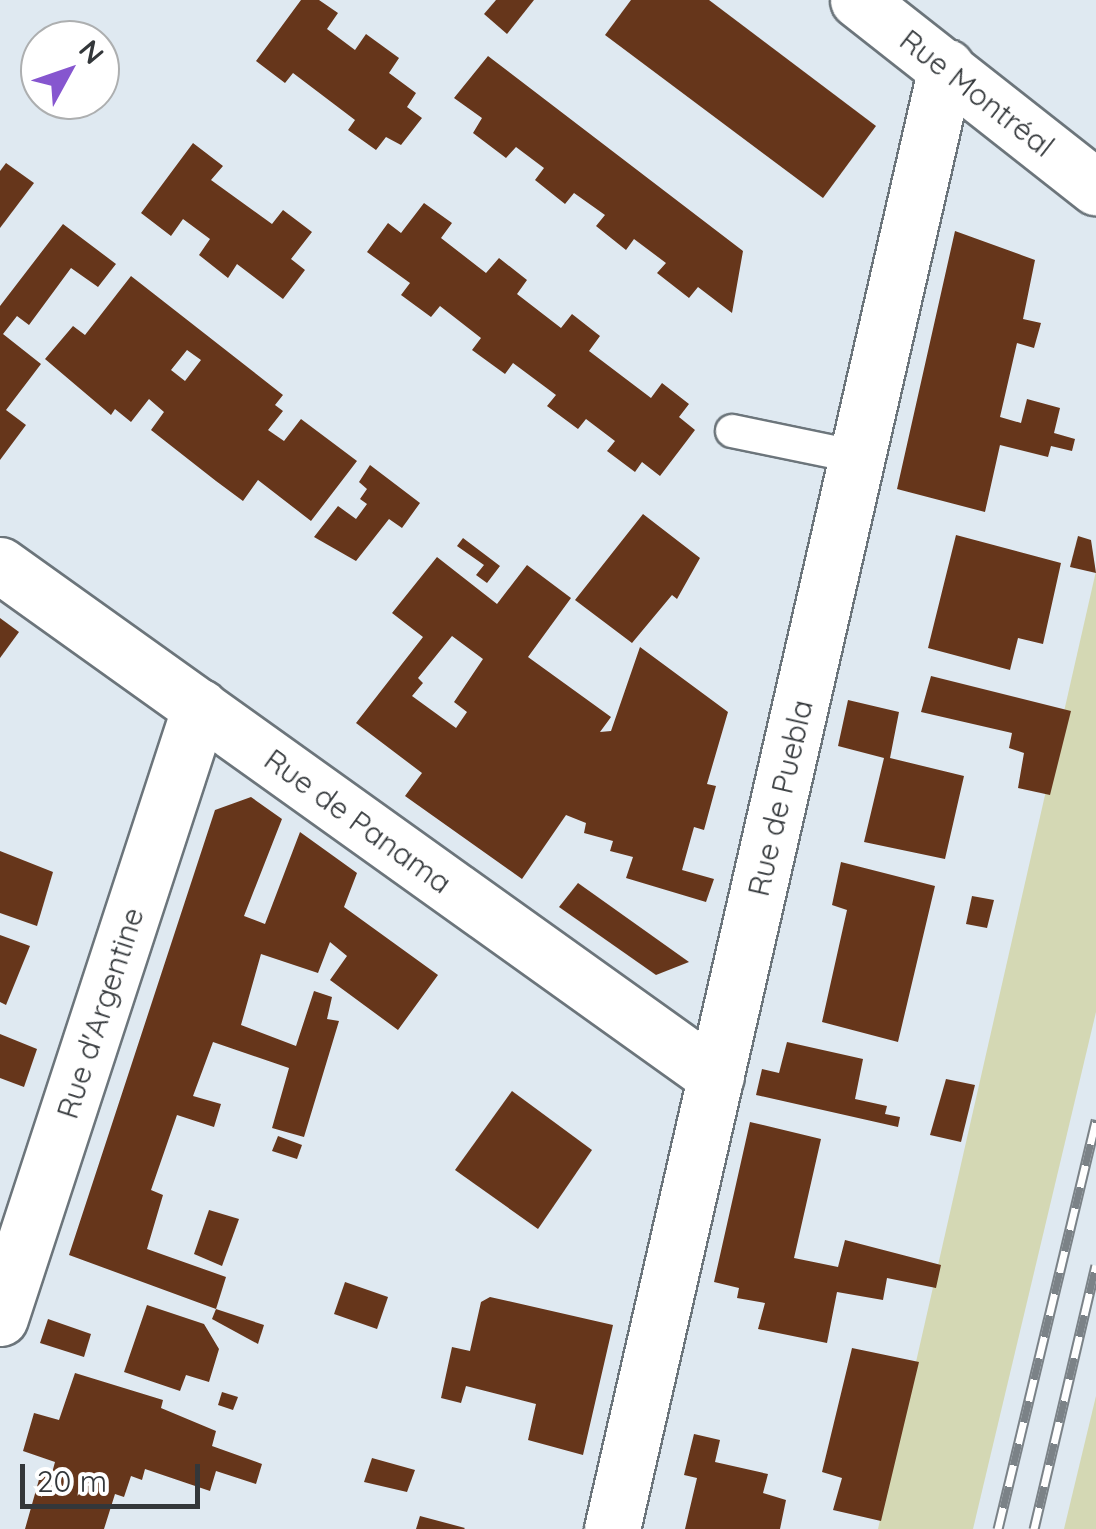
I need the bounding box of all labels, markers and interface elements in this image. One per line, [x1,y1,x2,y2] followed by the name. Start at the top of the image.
[20,20,120,120] north arrow
[893,22,1061,164] street label: Rue Montréal
[72,33,112,71] text: N
[740,696,820,900] street label: Rue de Puebla
[257,741,459,901] street label: Rue de Panama
[49,903,151,1123] street label: Rue d'Argentine
[25,1444,205,1506] scale bar
[37,1462,107,1500] text: 20 m

